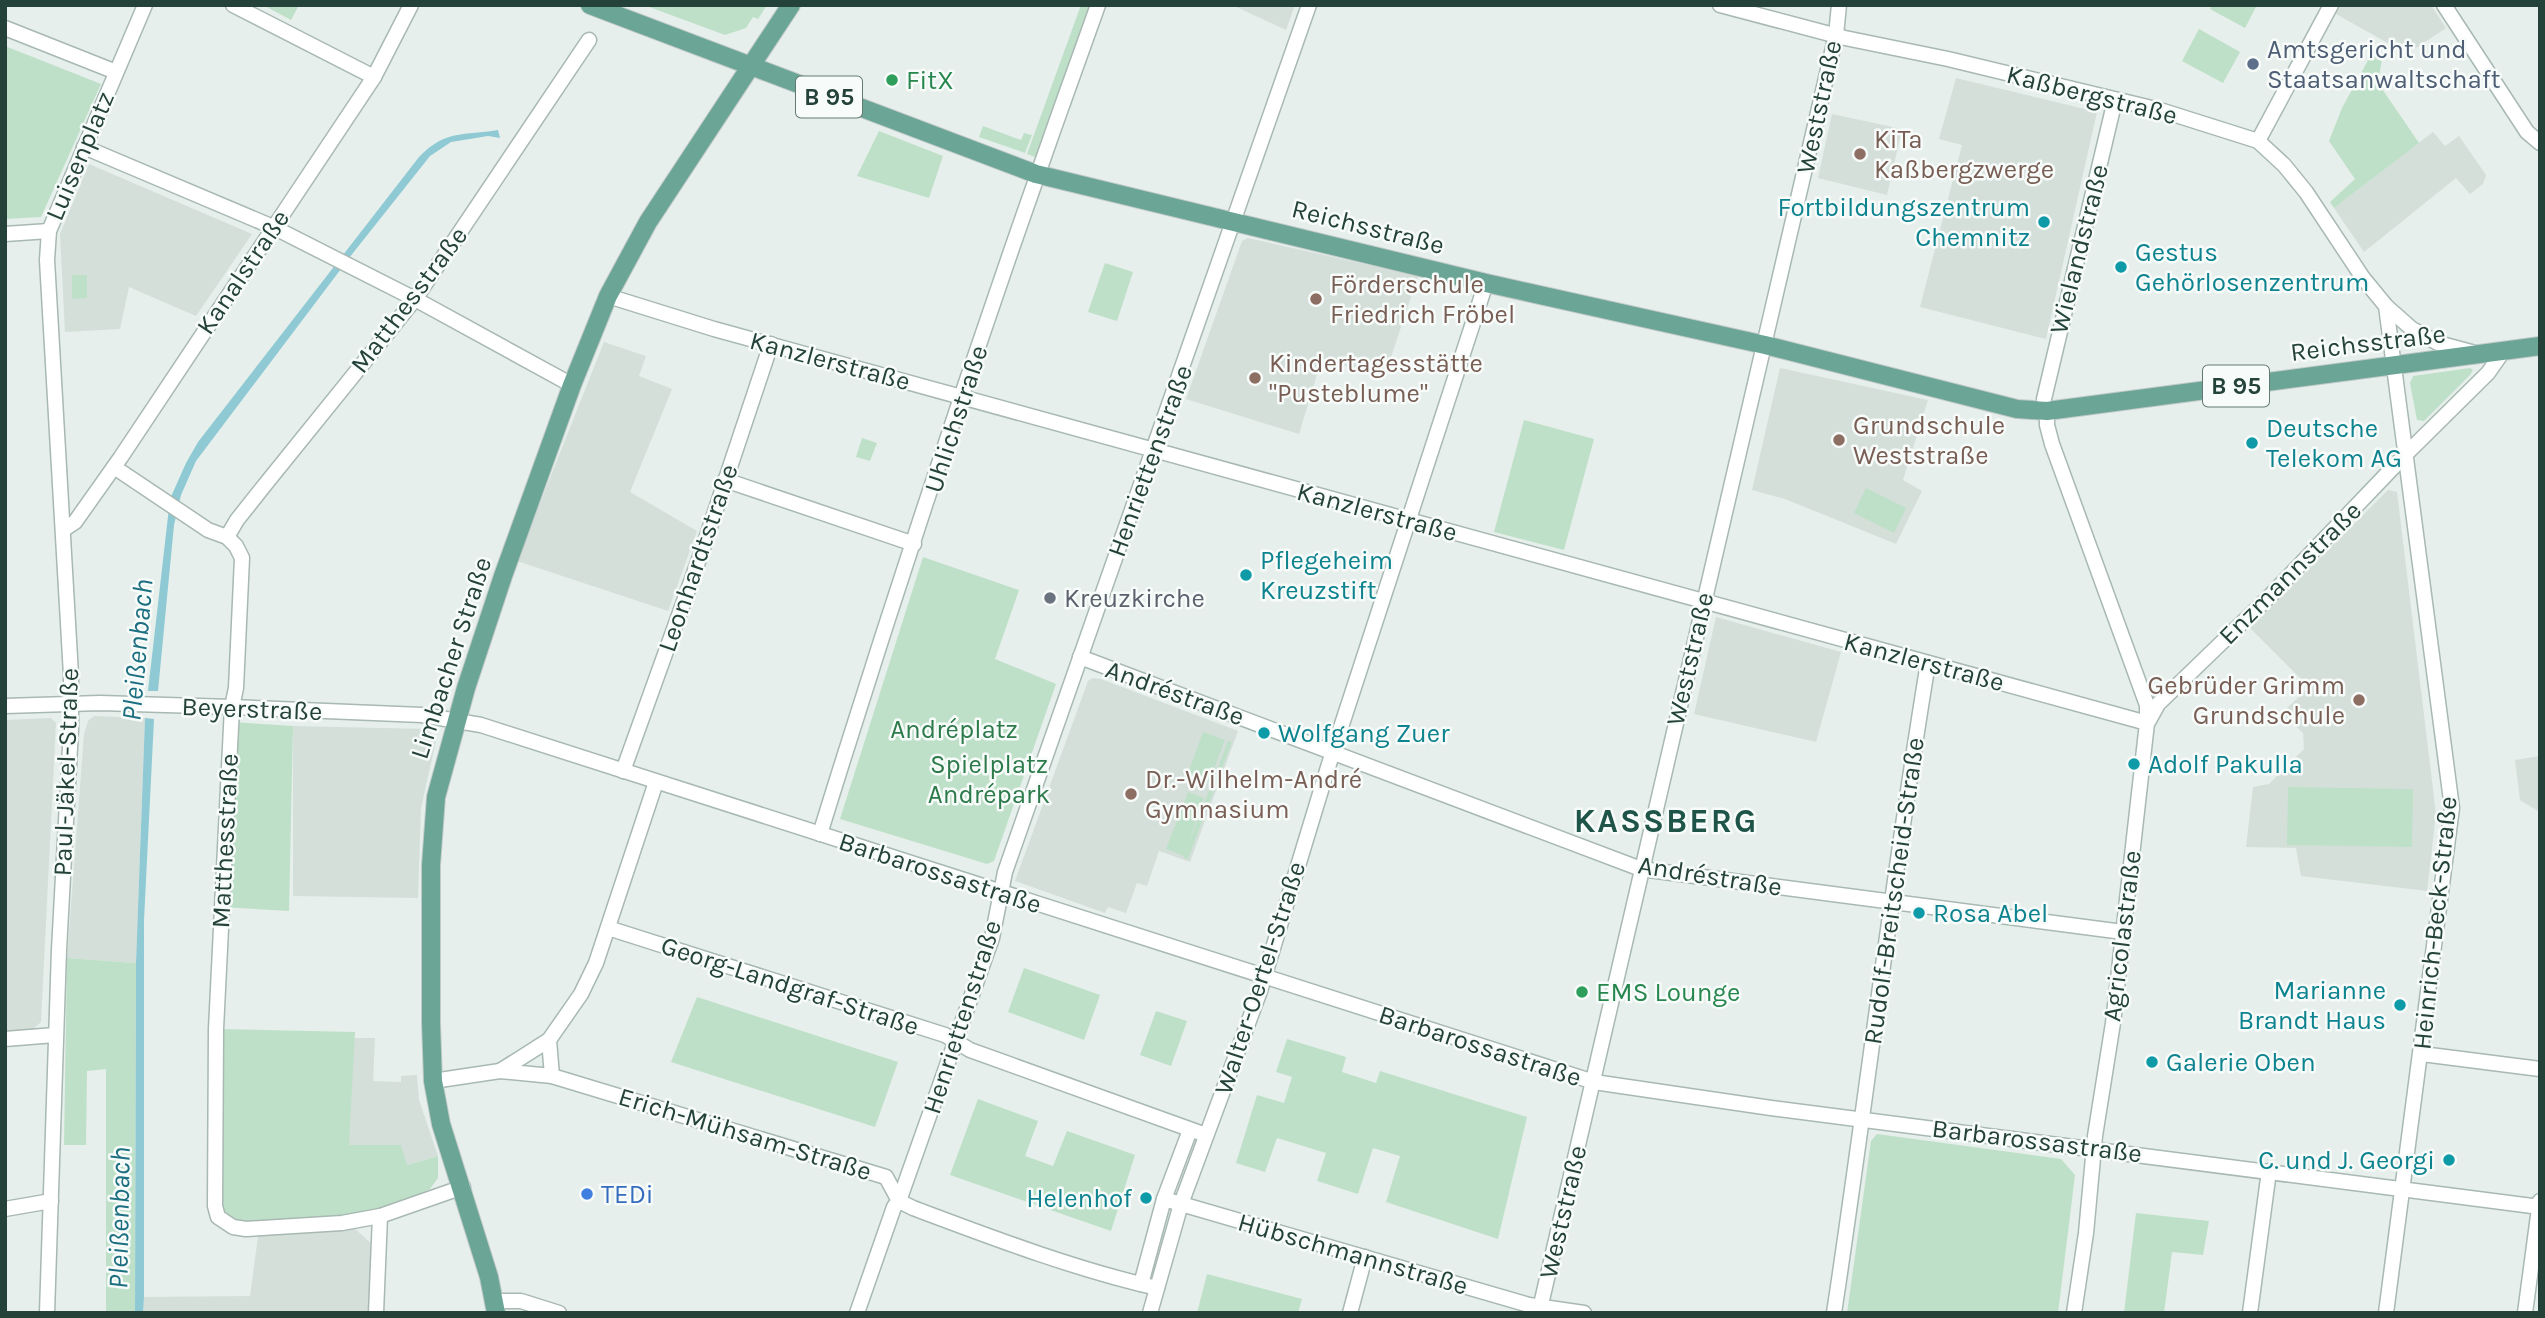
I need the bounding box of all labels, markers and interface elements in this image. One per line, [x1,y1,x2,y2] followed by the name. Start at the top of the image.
[2267,34,2501,95] place label: Amtsgericht und Staatsanwaltschaft
[1790,37,1848,177] street label: Weststraße
[2245,56,2261,72] marker: Amtsgericht und Staatsanwaltschaft
[2003,59,2181,131] street label: Kaßbergstraße
[906,65,954,96] place label: FitX
[884,72,900,88] marker: FitX
[796,76,862,118] road number: B 95
[39,87,121,225] street label: Luisenplatz
[1874,124,2054,185] place label: KiTa Kaßbergzwerge
[1852,146,1868,162] marker: KiTa Kaßbergzwerge
[2043,161,2115,337] street label: Wielandstraße
[1777,192,2030,253] place label: Fortbildungszentrum Chemnitz
[1288,193,1448,261] street label: Reichsstraße
[190,204,296,340] street label: Kanalstraße
[2036,214,2052,230] marker: Fortbildungszentrum Chemnitz
[344,221,474,379] street label: Matthesstraße
[2135,237,2369,298] place label: Gestus Gehörlosenzentrum
[2113,259,2129,275] marker: Gestus Gehörlosenzentrum
[1330,269,1515,330] place label: Förderschule Friedrich Fröbel
[1308,291,1324,307] marker: Förderschule Friedrich Fröbel
[2289,318,2447,368] street label: Reichsstraße
[746,325,914,397] street label: Kanzlerstraße
[918,341,994,497] street label: Uhlichstraße
[1269,348,1483,409] place label: Kindertagesstätte "Pusteblume"
[1101,361,1199,561] street label: Henriettenstraße
[2203,366,2269,407] road number: B 95
[1247,370,1263,386] marker: Kindertagesstätte "Pusteblume"
[1853,410,2005,471] place label: Grundschule Weststraße
[2266,413,2402,474] place label: Deutsche Telekom AG
[1831,432,1847,448] marker: Grundschule Weststraße
[2244,435,2260,451] marker: Deutsche Telekom AG
[651,460,745,656] street label: Leonhardtstraße
[1293,476,1461,548] street label: Kanzlerstraße
[2212,495,2368,651] street label: Enzmannstraße
[1260,545,1393,606] place label: Pflegeheim Kreuzstift
[404,553,498,763] street label: Limbacher Straße
[1238,567,1254,583] marker: Pflegeheim Kreuzstift
[114,578,160,722] water label: Pleißenbach
[1064,583,1205,614] place label: Kreuzkirche
[1660,589,1720,729] street label: Weststraße
[1042,590,1058,606] marker: Kreuzkirche
[1840,626,2008,698] street label: Kanzlerstraße
[1101,654,1249,732] street label: Andréstraße
[47,667,85,877] street label: Paul-Jäkel-Straße
[2147,670,2345,731] place label: Gebrüder Grimm Grundschule
[181,691,323,727] street label: Beyerstraße
[2351,692,2367,708] marker: Gebrüder Grimm Grundschule
[890,714,1018,745] park label: Andréplatz
[1278,718,1450,749] place label: Wolfgang Zuer
[1256,725,1272,741] marker: Wolfgang Zuer
[1857,735,1931,1047] street label: Rudolf-Breitscheid-Straße
[928,749,1050,810] park label: Spielplatz Andrépark
[2148,749,2303,780] place label: Adolf Pakulla
[205,753,245,929] street label: Matthesstraße
[2126,756,2142,772] marker: Adolf Pakulla
[1145,764,1362,825] place label: Dr.-Wilhelm-André Gymnasium
[1123,786,1139,802] marker: Dr.-Wilhelm-André Gymnasium
[2406,795,2464,1051] street label: Heinrich-Beck-Straße
[1574,802,1758,840] district label: KASSBERG
[835,826,1045,920] street label: Barbarossastraße
[1636,849,1784,903] street label: Andréstraße
[2096,849,2148,1023] street label: Agricolastraße
[1208,858,1312,1098] street label: Walter-Oertel-Straße
[1933,898,2048,929] place label: Rosa Abel
[1911,905,1927,921] marker: Rosa Abel
[916,916,1008,1118] street label: Henriettenstraße
[657,930,923,1042] street label: Georg-Landgraf-Straße
[2238,975,2386,1036] place label: Marianne Brandt Haus
[1596,977,1740,1008] place label: EMS Lounge
[1574,984,1590,1000] marker: EMS Lounge
[2392,997,2408,1013] marker: Marianne Brandt Haus
[1375,999,1585,1093] street label: Barbarossastraße
[2166,1047,2316,1078] place label: Galerie Oben
[2144,1054,2160,1070] marker: Galerie Oben
[615,1081,875,1187] street label: Erich-Mühsam-Straße
[1930,1113,2144,1169] street label: Barbarossastraße
[1533,1142,1593,1282] street label: Weststraße
[2258,1145,2435,1176] place label: C. und J. Georgi
[101,1147,137,1289] water label: Pleißenbach
[2441,1152,2457,1168] marker: C. und J. Georgi
[601,1179,654,1210] place label: TEDi
[1026,1183,1133,1214] place label: Helenhof
[579,1186,595,1202] marker: TEDi
[1138,1190,1154,1206] marker: Helenhof
[1234,1206,1472,1302] street label: Hübschmannstraße

